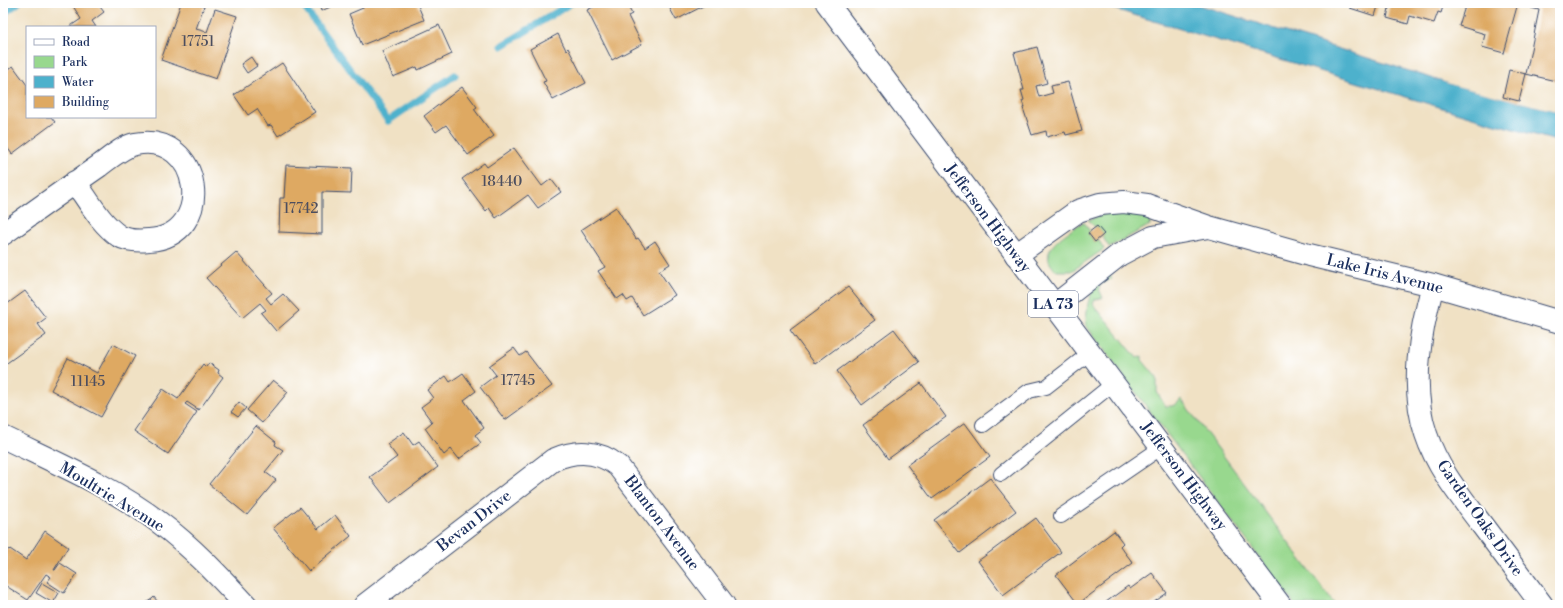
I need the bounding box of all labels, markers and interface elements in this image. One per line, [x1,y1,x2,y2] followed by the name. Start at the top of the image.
[26,26,156,118] legend
[182,33,214,51] house number: 17751
[62,35,90,50] text: Road
[62,55,88,70] text: Park
[61,75,94,90] text: Water
[61,95,110,110] text: Building
[940,159,1036,277] street label: Jefferson Highway
[482,173,522,191] house number: 18440
[284,200,318,218] house number: 17742
[1324,250,1446,298] street label: Lake Iris Avenue
[1028,291,1078,317] road number: LA 73
[501,372,536,390] house number: 17745
[71,373,106,391] house number: 11145
[1136,417,1232,535] street label: Jefferson Highway
[1432,456,1528,580] street label: Garden Oaks Drive
[56,458,168,536] street label: Moultrie Avenue
[619,471,704,574] street label: Blanton Avenue
[432,486,515,557] street label: Bevan Drive

